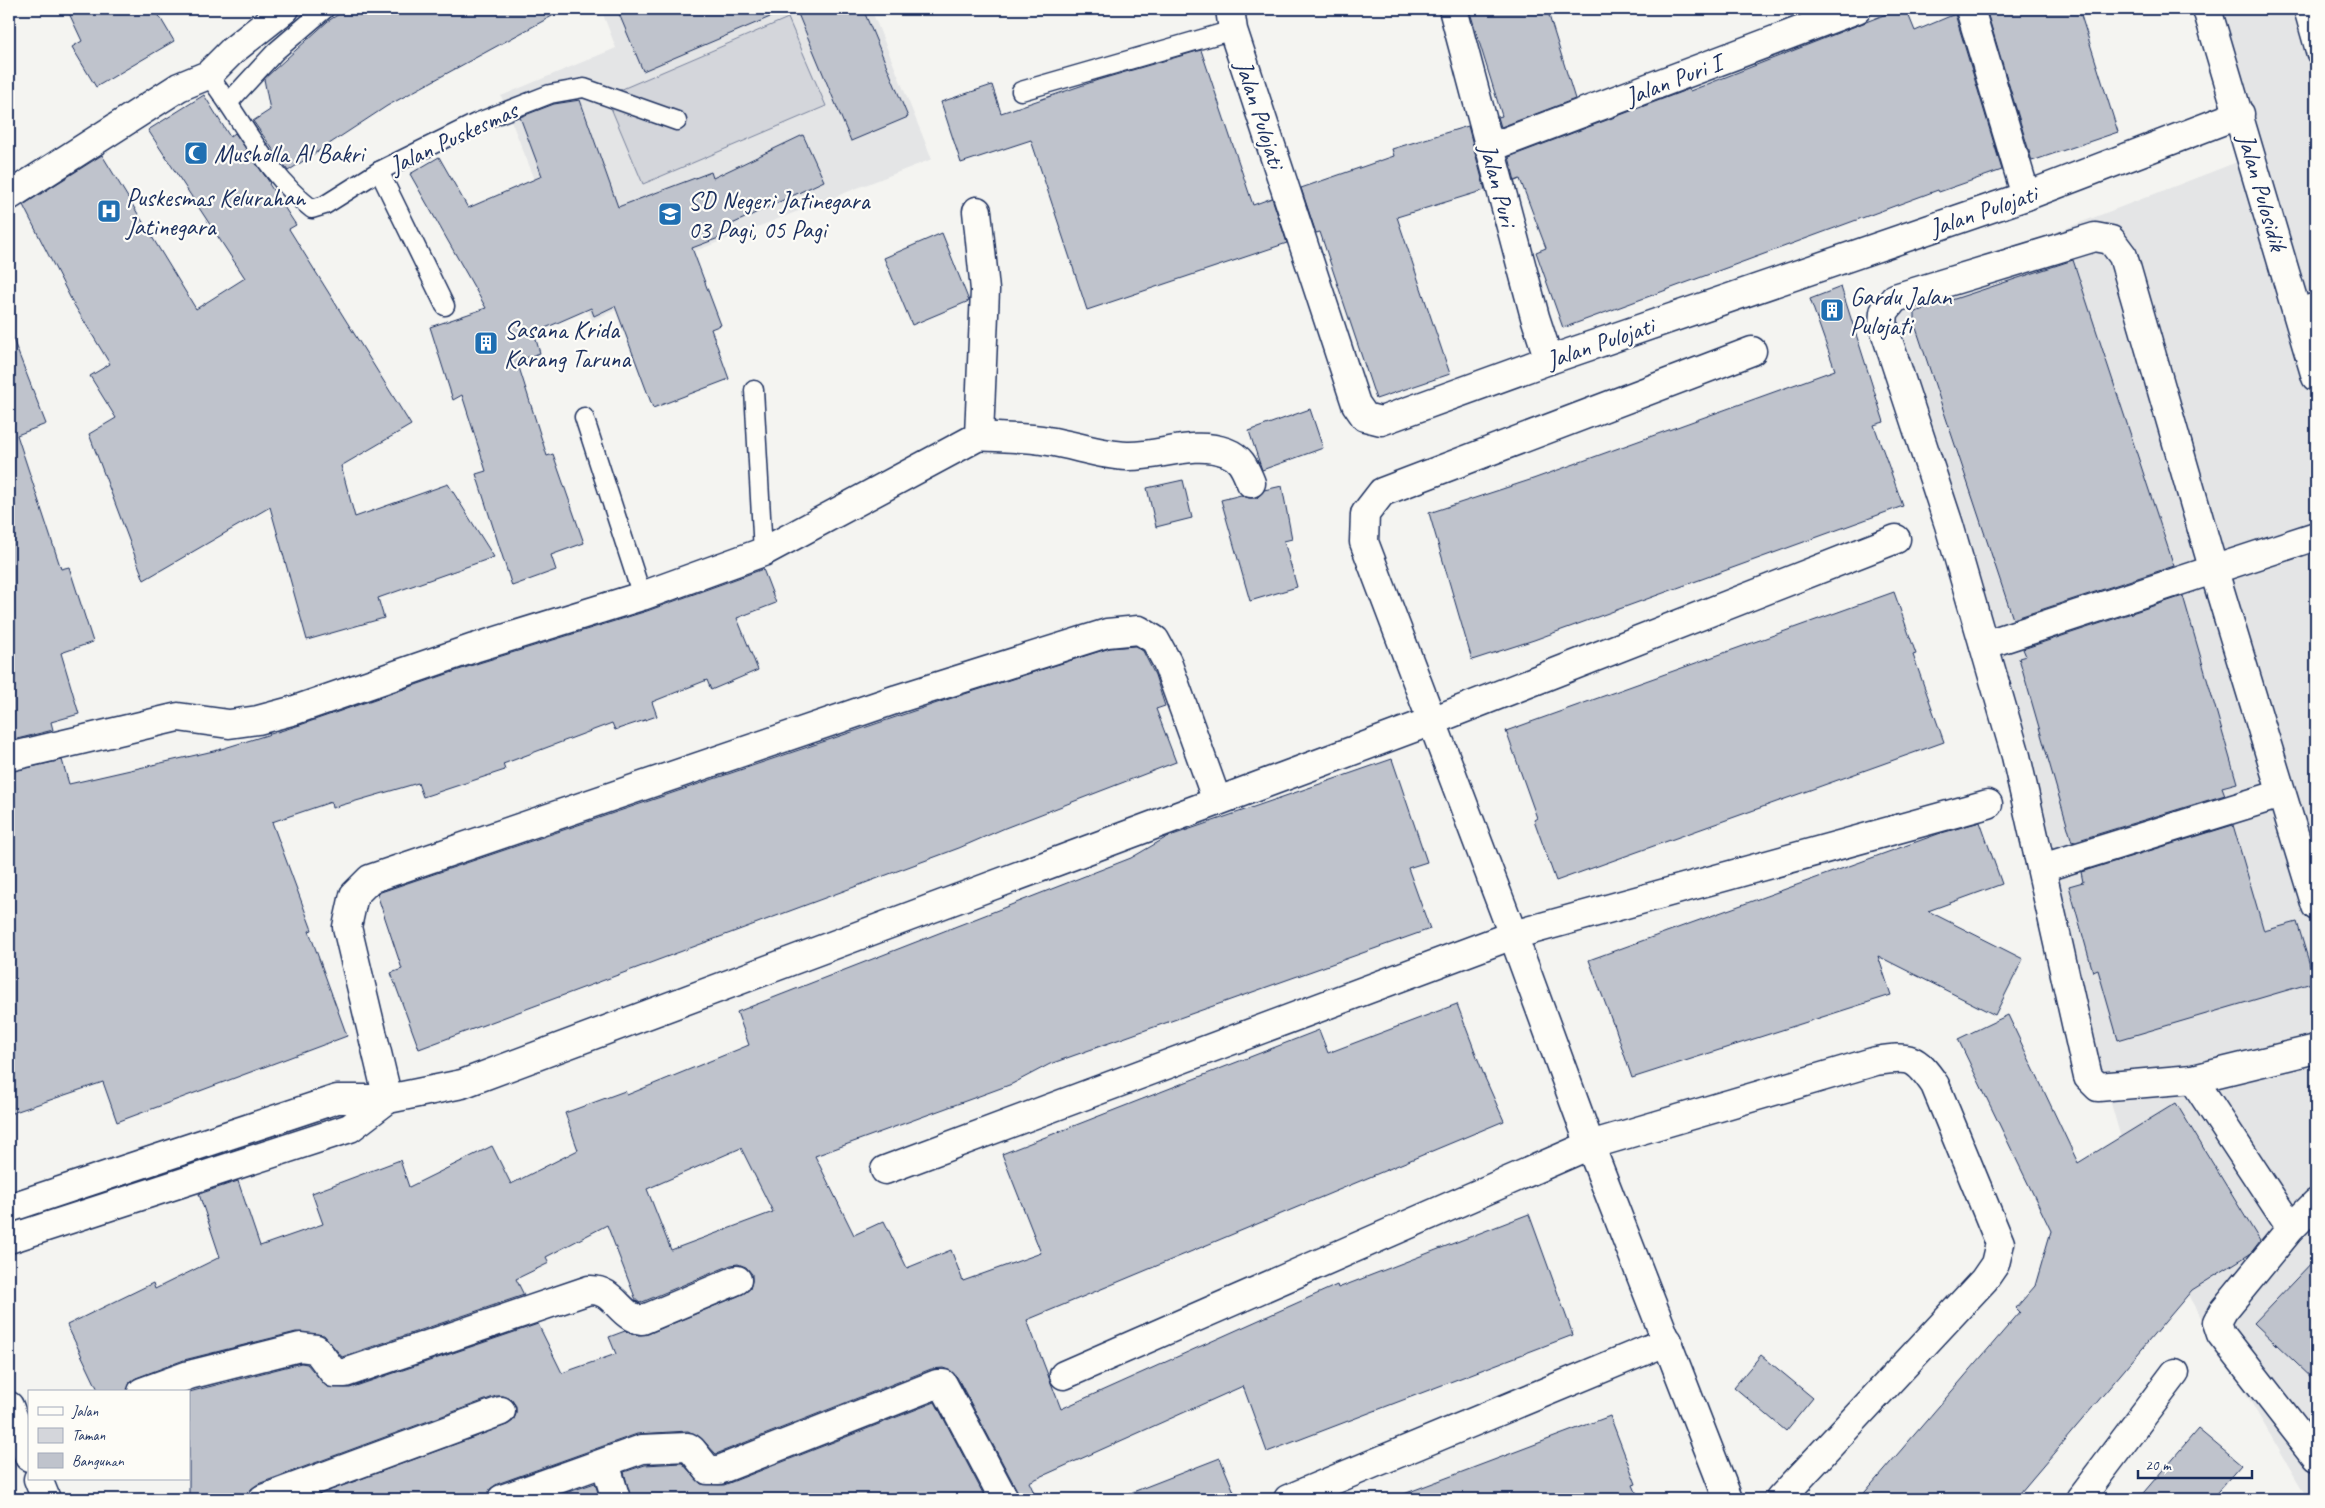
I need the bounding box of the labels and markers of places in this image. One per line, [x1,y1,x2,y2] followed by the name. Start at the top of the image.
[214,138,367,170] place label: Musholla Al Bakri
[183,140,209,166] mosque icon: Musholla Al Bakri
[125,182,307,243] place label: Puskesmas Kelurahan Jatinegara
[688,185,872,246] place label: SD Negeri Jatinegara 03 Pagi, 05 Pagi
[96,198,122,224] hospital icon: Puskesmas Kelurahan Jatinegara
[657,201,683,227] school or university icon: SD Negeri Jatinegara 03 Pagi, 05 Pagi
[1850,281,1952,342] place label: Gardu Jalan Pulojati
[1819,297,1845,323] building icon: Gardu Jalan Pulojati
[504,314,632,375] place label: Sasana Krida Karang Taruna
[473,330,499,356] building icon: Sasana Krida Karang Taruna

